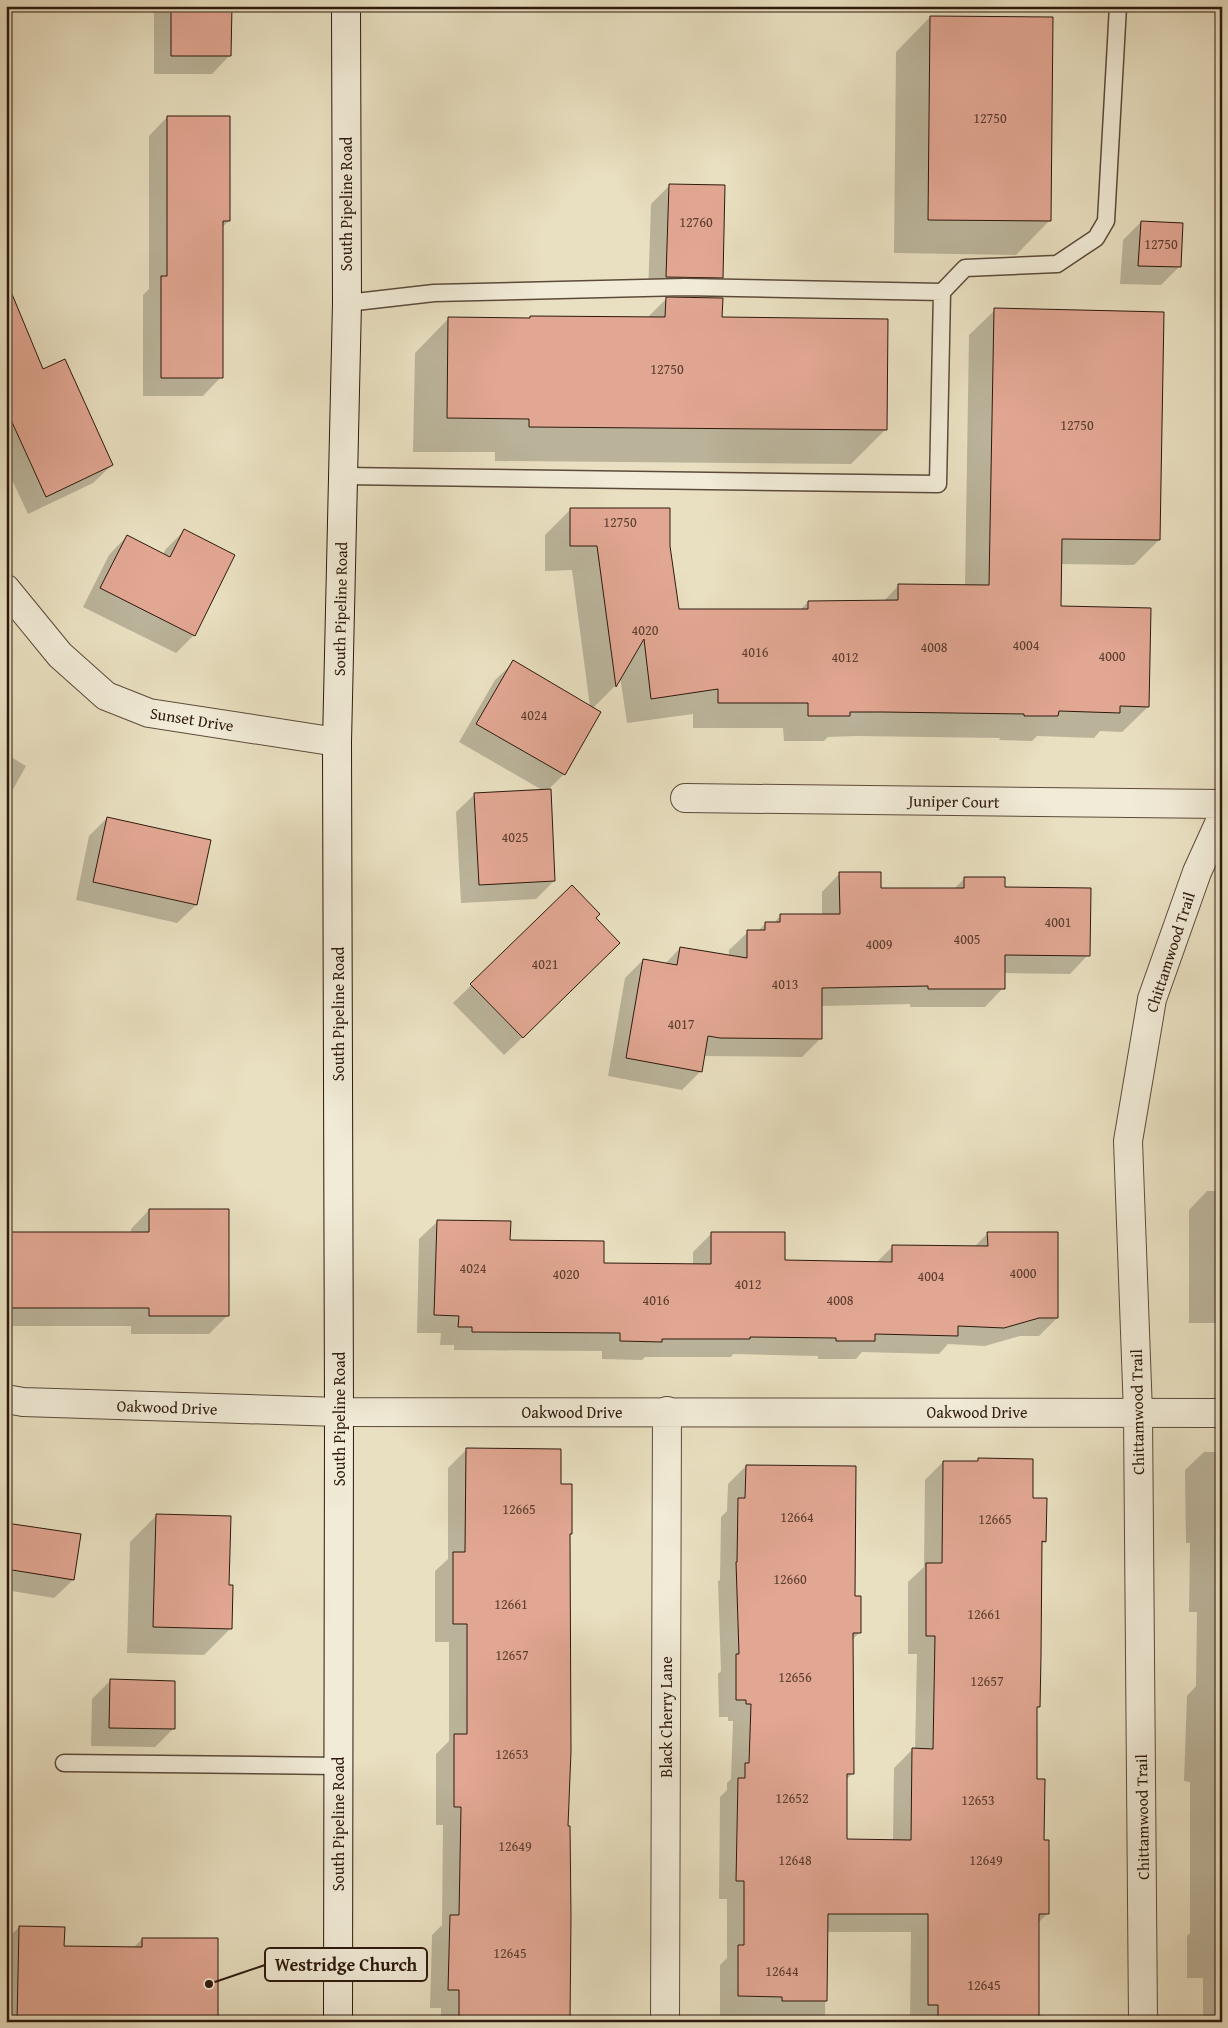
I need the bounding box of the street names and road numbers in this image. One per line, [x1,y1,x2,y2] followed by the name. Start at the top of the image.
[334,136,358,271] street label: South Pipeline Road
[327,541,353,676] street label: South Pipeline Road
[148,701,236,737] street label: Sunset Drive
[906,788,1000,814] street label: Juniper Court
[1139,888,1201,1015] street label: Chittamwood Trail
[326,946,350,1081] street label: South Pipeline Road
[1124,1349,1150,1475] street label: Chittamwood Trail
[327,1351,351,1486] street label: South Pipeline Road
[116,1393,218,1421] street label: Oakwood Drive
[522,1400,622,1424] street label: Oakwood Drive
[927,1400,1027,1424] street label: Oakwood Drive
[654,1656,678,1778] street label: Black Cherry Lane
[1129,1754,1155,1880] street label: Chittamwood Trail
[326,1756,350,1891] street label: South Pipeline Road

